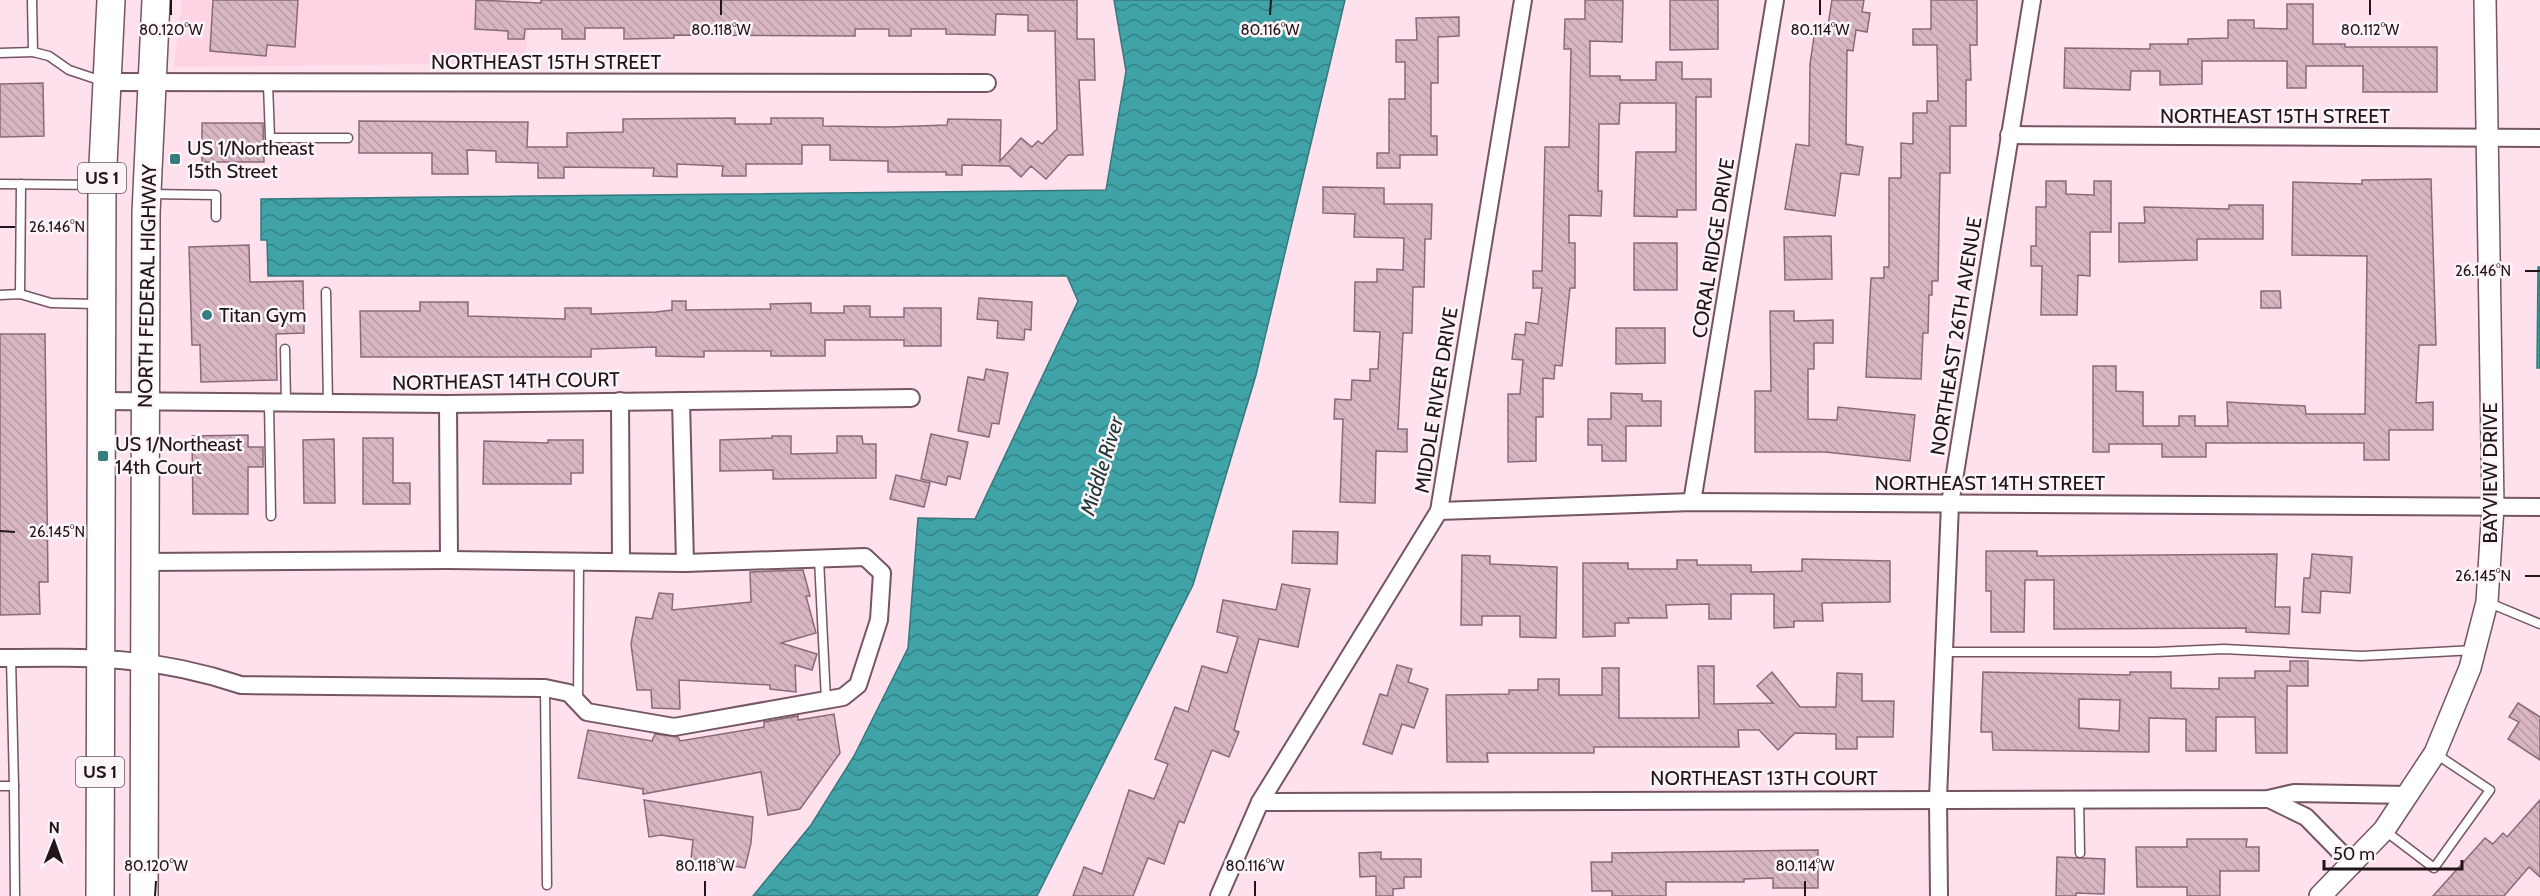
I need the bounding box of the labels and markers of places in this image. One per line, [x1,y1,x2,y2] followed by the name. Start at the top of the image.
[187,136,314,183] place label: US 1/Northeast 15th Street
[168,152,182,166] marker: US 1/Northeast 15th Street
[219,303,307,327] place label: Titan Gym
[200,308,214,322] marker: Titan Gym
[115,432,242,479] place label: US 1/Northeast 14th Court
[96,449,110,463] marker: US 1/Northeast 14th Court

